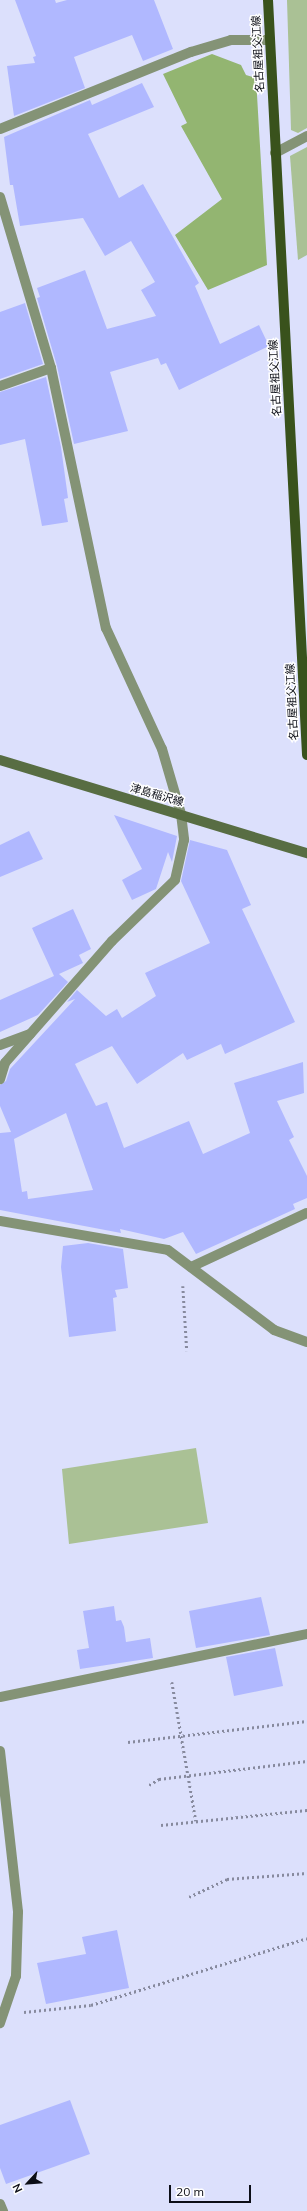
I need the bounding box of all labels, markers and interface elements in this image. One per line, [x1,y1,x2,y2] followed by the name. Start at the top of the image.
[249,15,267,93] street label: 名古屋祖父江線
[266,339,284,417] street label: 名古屋祖父江線
[283,663,301,741] street label: 名古屋祖父江線
[129,781,185,809] street label: 津島稲沢線
[8,2163,48,2203] north arrow
[171,2177,253,2203] scale bar
[9,2181,25,2195] text: N
[176,2184,204,2199] text: 20 m

